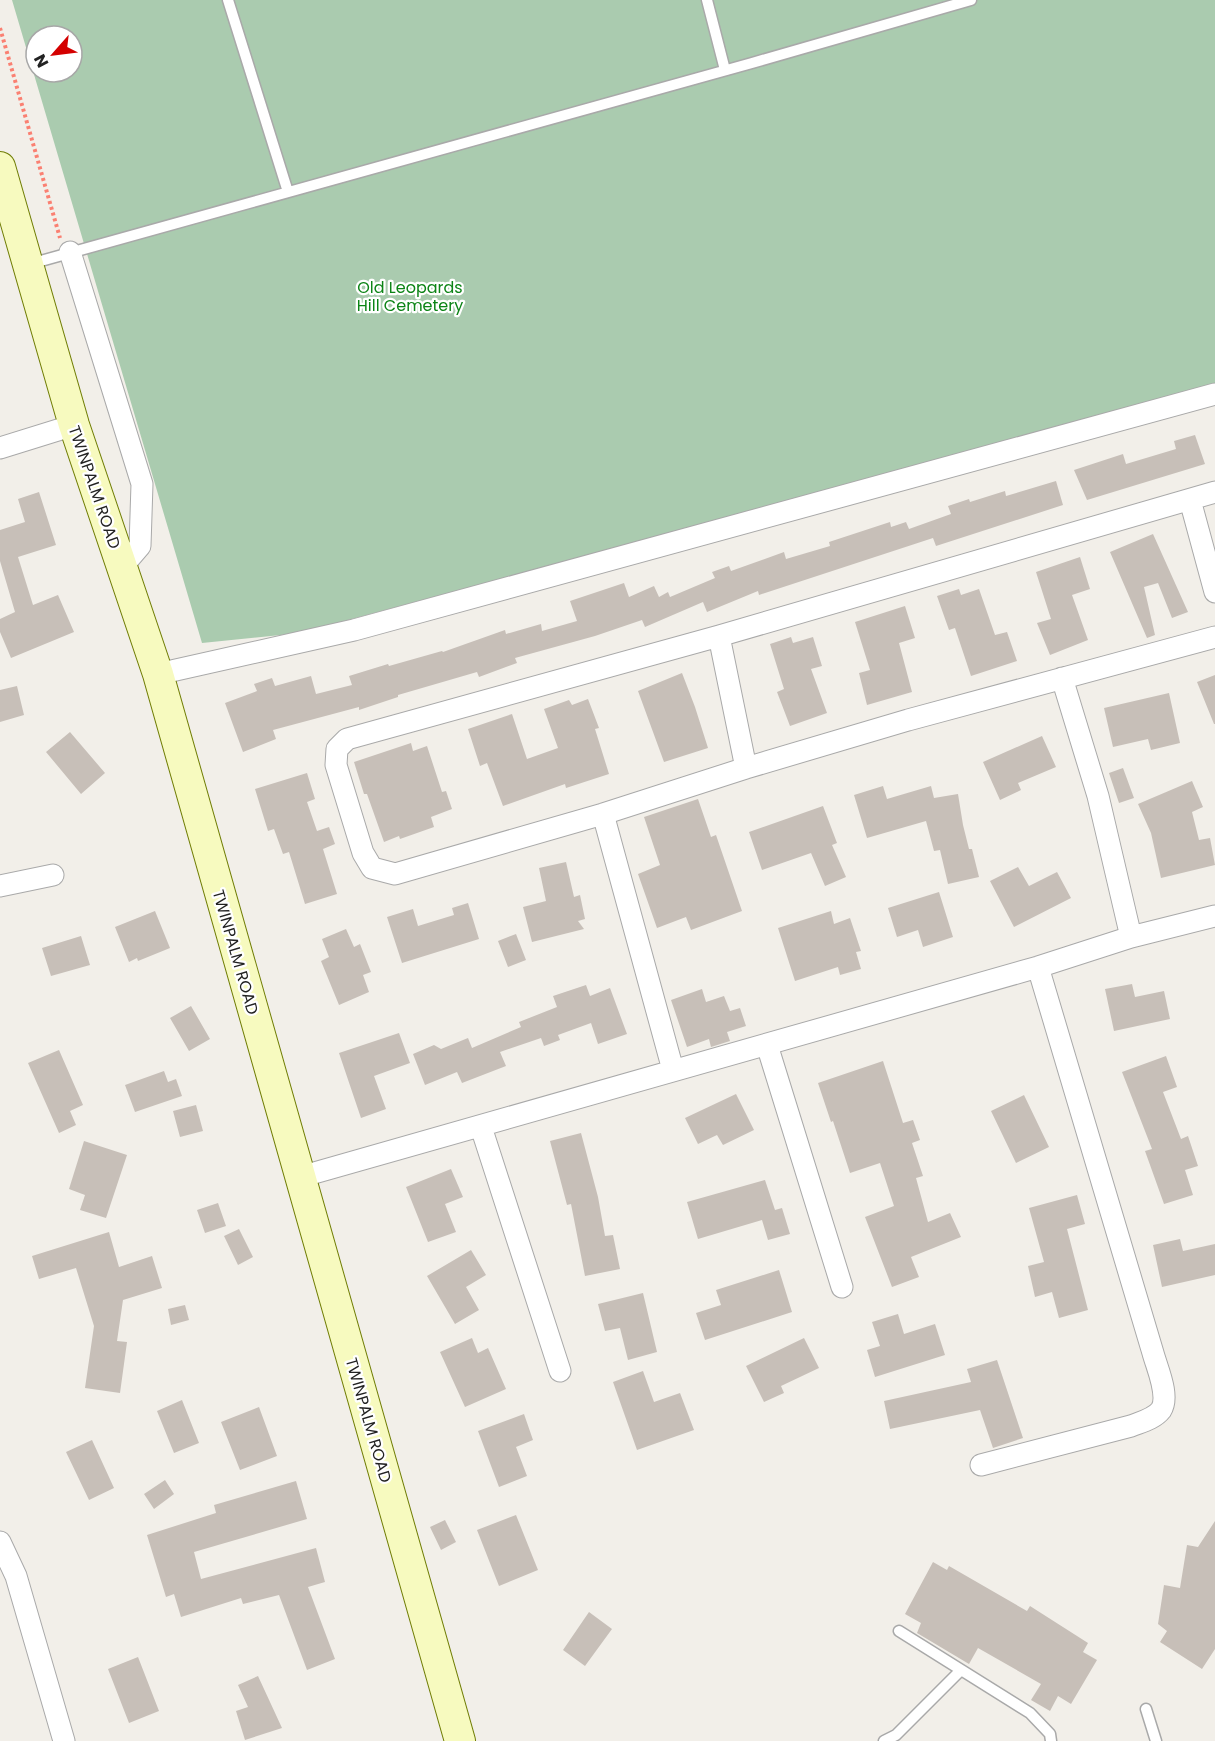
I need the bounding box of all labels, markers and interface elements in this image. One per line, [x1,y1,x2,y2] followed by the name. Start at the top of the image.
[24,24,84,84] north arrow
[28,50,54,72] text: N
[357,276,463,317] park label: Old Leopards Hill Cemetery
[63,422,126,552] street label: TWINPALM ROAD
[207,887,264,1017] street label: TWINPALM ROAD
[340,1355,397,1485] street label: TWINPALM ROAD

